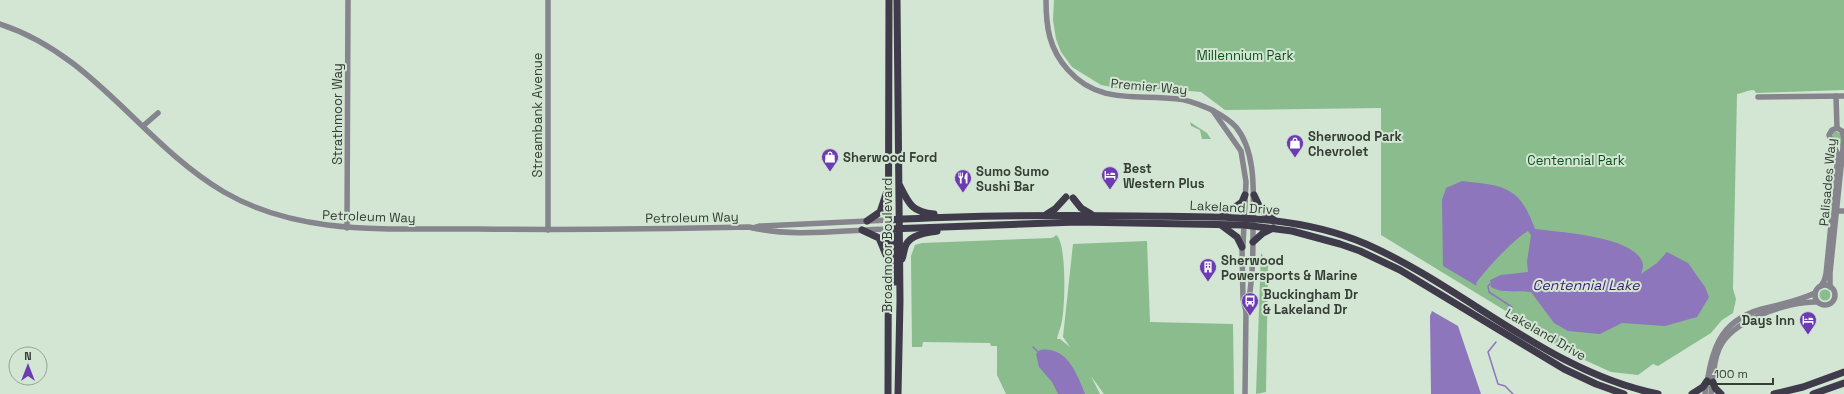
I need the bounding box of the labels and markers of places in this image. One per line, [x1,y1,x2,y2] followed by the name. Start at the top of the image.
[1308,128,1403,160] place label: Sherwood Park Chevrolet
[1285,133,1305,158] shop icon: Sherwood Park Chevrolet
[820,147,840,172] shop icon: Sherwood Ford
[843,149,937,166] place label: Sherwood Ford
[1123,160,1205,192] place label: Best Western Plus
[976,163,1049,195] place label: Sumo Sumo Sushi Bar
[1100,165,1120,190] hotel icon: Best Western Plus
[953,168,973,193] restaurant icon: Sumo Sumo Sushi Bar
[1221,252,1358,284] place label: Sherwood Powersports & Marine
[1198,257,1218,282] building icon: Sherwood Powersports & Marine
[1263,286,1358,318] place label: Buckingham Dr & Lakeland Dr
[1240,291,1260,316] bus stop icon: Buckingham Dr & Lakeland Dr
[1798,310,1818,335] hotel icon: Days Inn
[1741,312,1795,329] place label: Days Inn

